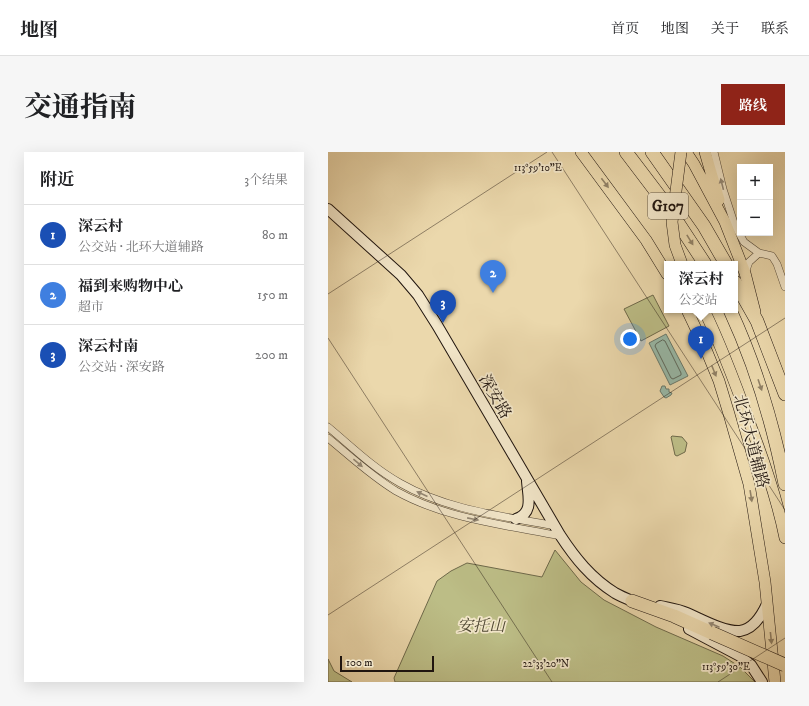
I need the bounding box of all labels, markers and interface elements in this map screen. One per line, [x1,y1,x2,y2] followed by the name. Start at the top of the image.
[20,19,58,42] text: 地图
[611,20,639,38] text: 首页
[661,20,689,38] text: 地图
[711,20,739,38] text: 关于
[761,20,789,38] text: 联系
[721,84,785,125] button: 路线
[24,90,136,125] text: 交通指南
[514,162,562,174] text: 113°59'10"E
[737,164,773,236] map controls
[737,164,773,200] button: +
[40,169,74,191] text: 附近
[244,172,288,188] text: 3个结果
[601,178,609,189] one-way arrow
[719,178,725,190] one-way arrow
[648,193,688,219] road number: G107
[737,200,773,236] button: −
[78,217,123,236] text: 深云村
[51,227,55,243] text: 1
[262,227,288,243] text: 80 m
[686,235,694,245] one-way arrow
[78,239,204,255] text: 公交站 · 北环大道辅路
[480,260,506,293] pin: 2
[664,261,738,313] popup
[678,270,724,289] text: 深云村
[78,277,183,296] text: 福到来购物中心
[50,287,56,303] text: 2
[257,287,288,303] text: 150 m
[430,290,456,323] pin: 3
[678,292,718,308] text: 公交站
[78,299,104,315] text: 超市
[688,326,714,359] pin: 1
[620,329,640,349] your location
[78,337,138,356] text: 深云村南
[51,347,55,363] text: 3
[255,347,288,363] text: 200 m
[78,359,165,375] text: 公交站 · 深安路
[712,365,718,377] one-way arrow
[474,371,516,422] street label: 深安路
[757,380,763,392] one-way arrow
[729,392,773,490] street label: 北环大道辅路
[352,459,363,468] one-way arrow
[748,490,754,502] one-way arrow
[416,491,428,497] one-way arrow
[467,516,480,522] one-way arrow
[457,616,507,636] park label: 安托山
[708,621,720,627] one-way arrow
[768,632,774,644] one-way arrow
[340,654,434,673] scale bar
[346,656,372,670] text: 100 m
[523,658,569,670] text: 22°33'20"N
[702,661,750,673] text: 113°59'30"E

